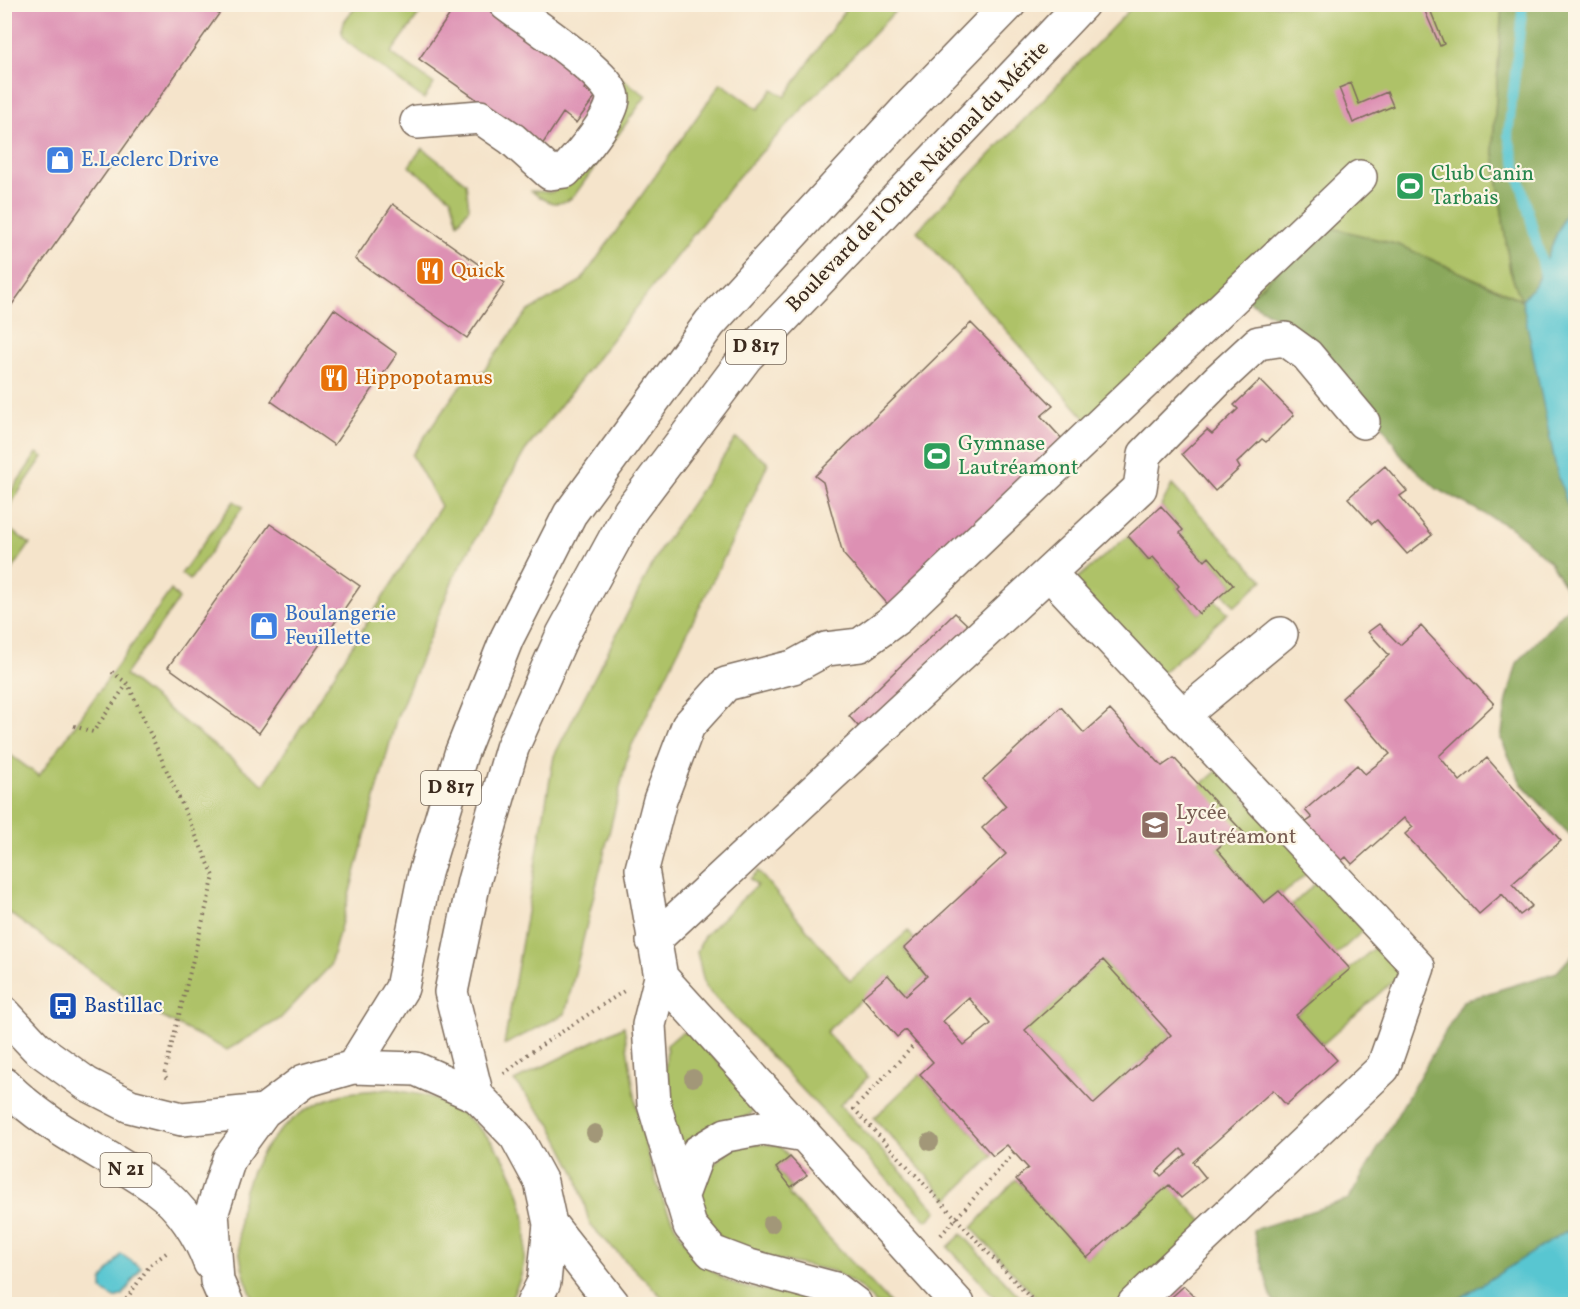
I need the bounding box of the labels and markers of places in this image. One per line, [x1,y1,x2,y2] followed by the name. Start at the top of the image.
[44,144,76,176] shop icon: E.Leclerc Drive
[81,146,219,175] place label: E.Leclerc Drive
[1431,160,1534,213] place label: Club Canin Tarbais
[1394,170,1426,202] sports icon: Club Canin Tarbais
[414,255,446,287] restaurant icon: Quick
[451,257,505,286] place label: Quick
[318,362,350,394] restaurant icon: Hippopotamus
[355,364,493,393] place label: Hippopotamus
[958,430,1078,483] place label: Gymnase Lautréamont
[921,440,953,472] sports icon: Gymnase Lautréamont
[285,600,396,653] place label: Boulangerie Feuillette
[248,610,280,642] shop icon: Boulangerie Feuillette
[1176,799,1296,852] place label: Lycée Lautréamont
[1139,809,1171,841] school or university icon: Lycée Lautréamont
[47,990,79,1022] bus stop icon: Bastillac
[84,992,163,1021] place label: Bastillac

